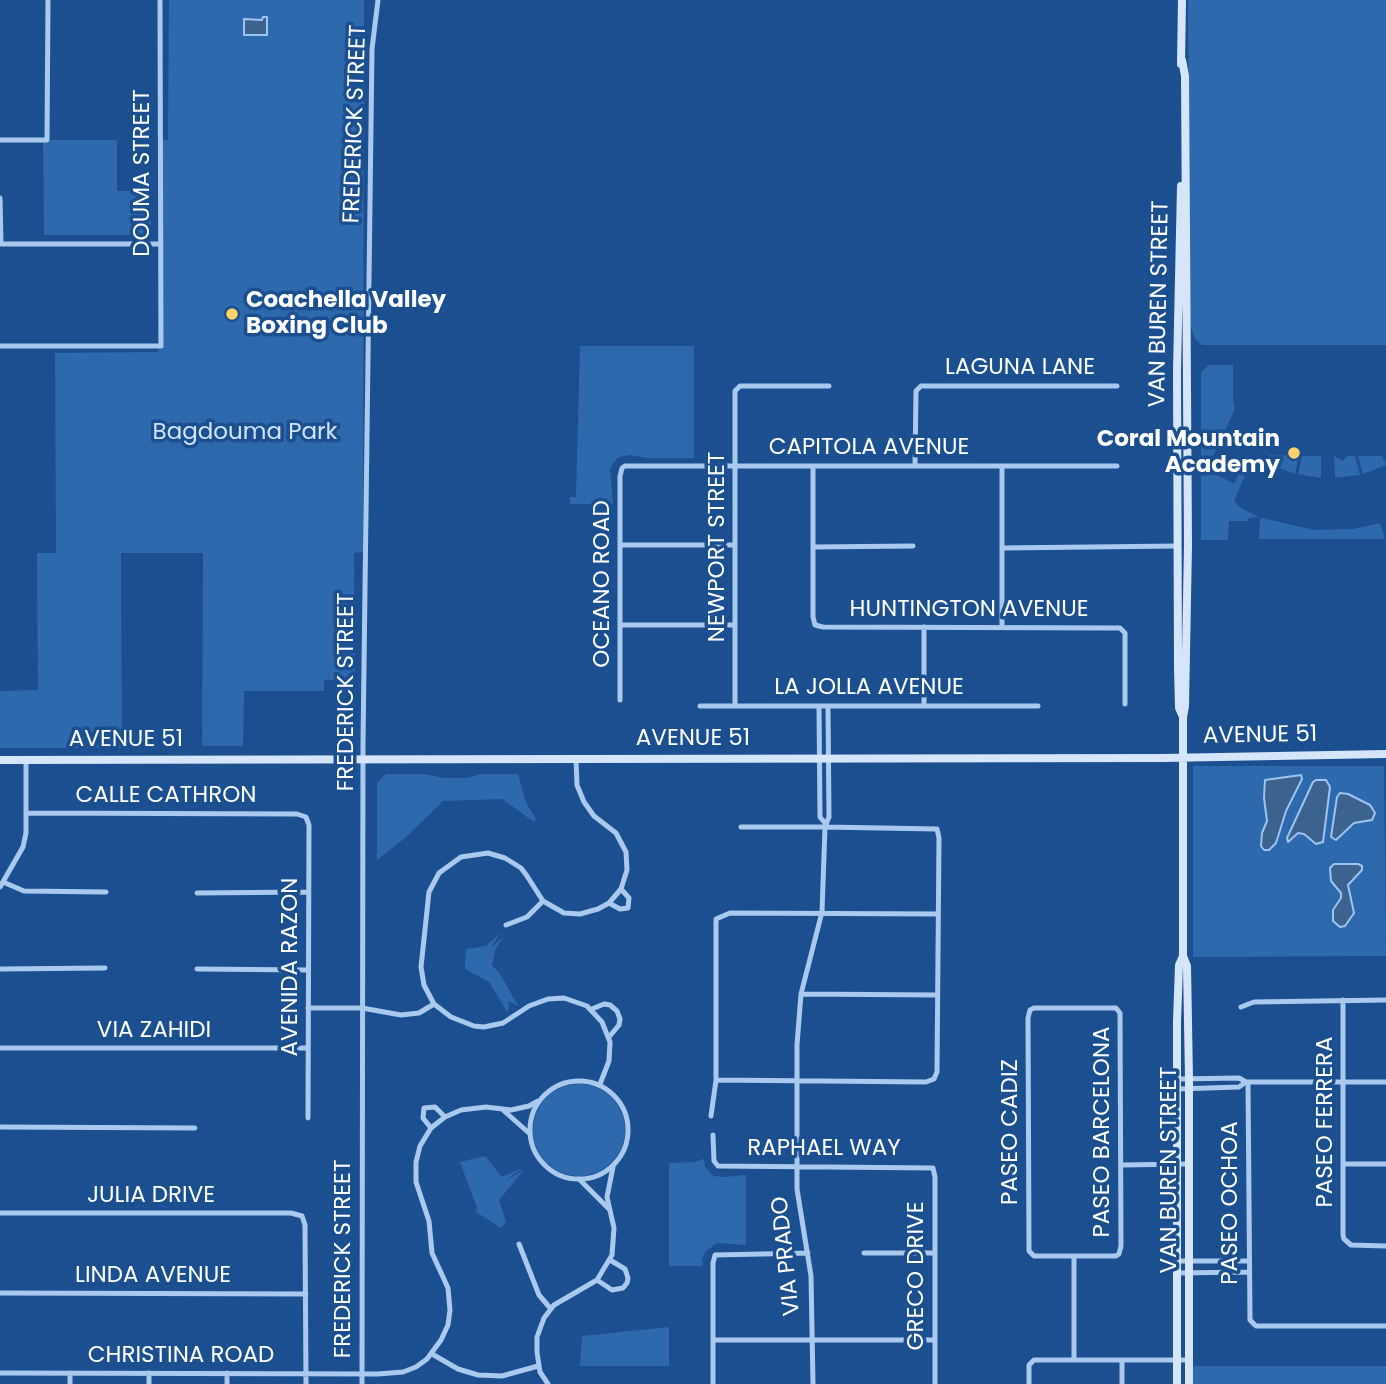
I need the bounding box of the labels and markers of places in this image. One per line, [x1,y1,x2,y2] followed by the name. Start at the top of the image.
[246,287,446,341] place label: Coachella Valley Boxing Club
[224,306,240,322] marker: Coachella Valley Boxing Club
[1097,426,1280,480] place label: Coral Mountain Academy
[1286,445,1302,461] marker: Coral Mountain Academy

